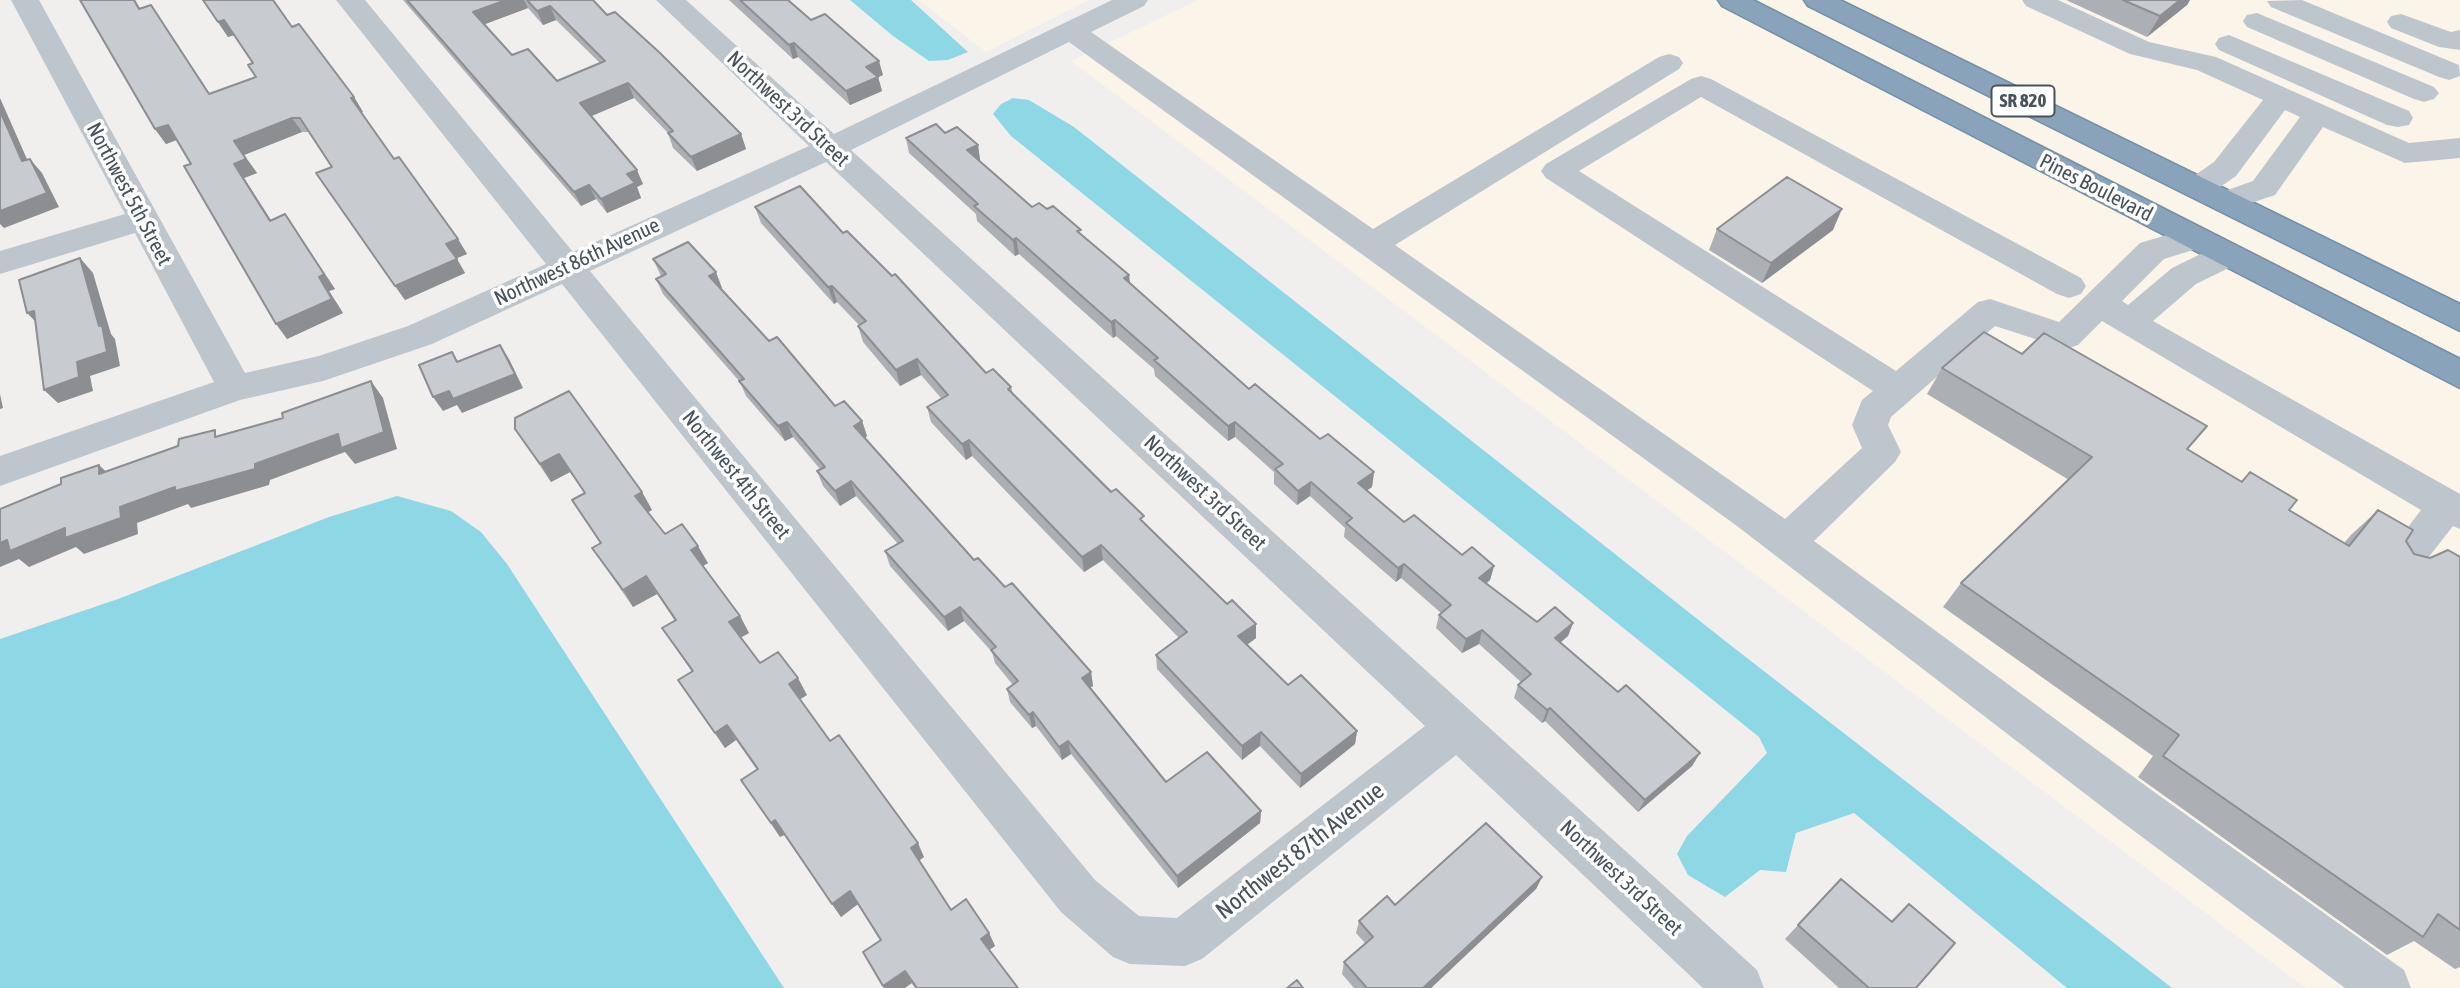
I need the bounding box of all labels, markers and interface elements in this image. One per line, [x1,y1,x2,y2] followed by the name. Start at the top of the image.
[722,46,854,172] street label: Northwest 3rd Street
[1992,86,2054,116] road number: SR 820
[81,118,177,270] street label: Northwest 5th Street
[2035,149,2157,227] street label: Pines Boulevard
[490,213,664,311] street label: Northwest 86th Avenue
[677,406,795,544] street label: Northwest 4th Street
[1139,430,1271,556] street label: Northwest 3rd Street
[1210,776,1390,926] street label: Northwest 87th Avenue
[1555,815,1687,941] street label: Northwest 3rd Street

